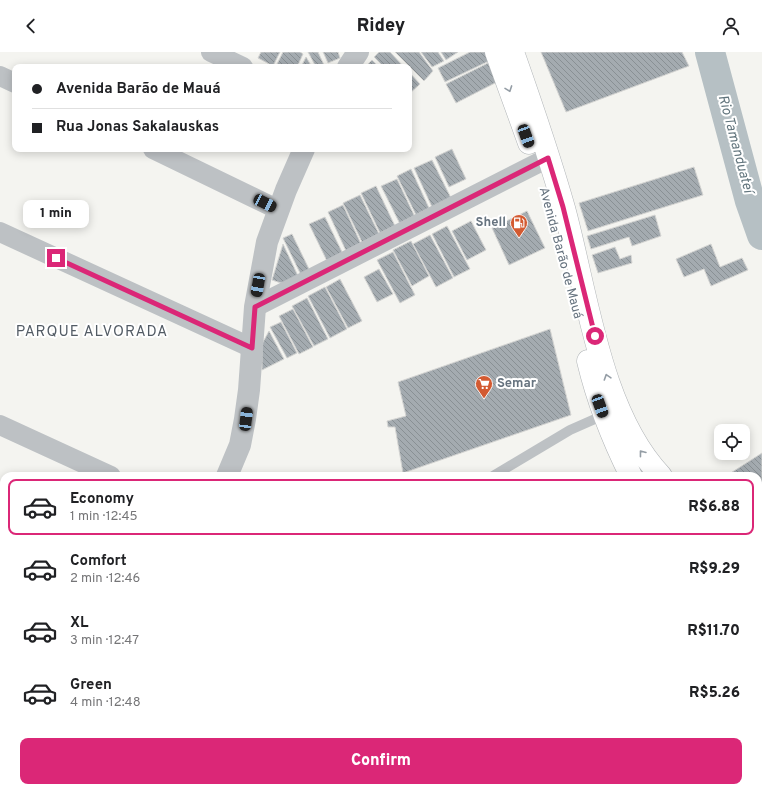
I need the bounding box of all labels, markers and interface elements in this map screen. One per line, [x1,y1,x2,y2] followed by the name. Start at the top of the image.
[20,15,42,37] icon: back
[357,15,405,38] text: Ridey
[720,15,742,37] icon: person
[56,80,221,99] text: Avenida Barão de Mauá
[505,85,513,92] one-way arrow
[714,93,757,198] water label: Rio Tamanduateí
[56,118,219,137] text: Rua Jonas Sakalauskas
[516,123,536,149] car
[535,185,585,321] street label: Avenida Barão de Mauá
[252,192,278,214] car
[23,200,89,228] callout: 1 min
[40,206,72,222] text: 1 min
[509,213,529,238] fuel station icon: Shell
[475,215,506,231] place label: Shell
[47,249,65,267] route end
[250,272,266,298] car
[16,323,168,342] district label: PARQUE ALVORADA
[586,327,604,345] route start
[474,374,494,399] supermarket icon: Semar
[603,374,612,381] one-way arrow
[497,376,537,392] place label: Semar
[590,393,610,419] car
[239,406,253,432] car
[714,424,750,460] map controls
[714,424,750,460] button: locate
[639,450,646,457] one-way arrow
[22,489,58,525] icon: car
[70,490,134,509] text: Economy
[688,498,740,517] text: R$6.88
[70,509,138,525] text: 1 min · 12:45
[22,551,58,587] icon: car
[70,552,127,571] text: Comfort
[689,560,740,579] text: R$9.29
[70,571,140,587] text: 2 min · 12:46
[22,613,58,649] icon: car
[70,614,88,633] text: XL
[687,622,740,641] text: R$11.70
[70,633,139,649] text: 3 min · 12:47
[22,675,58,711] icon: car
[70,676,112,695] text: Green
[689,684,740,703] text: R$5.26
[70,695,141,711] text: 4 min · 12:48
[20,738,742,784] button: Confirm

